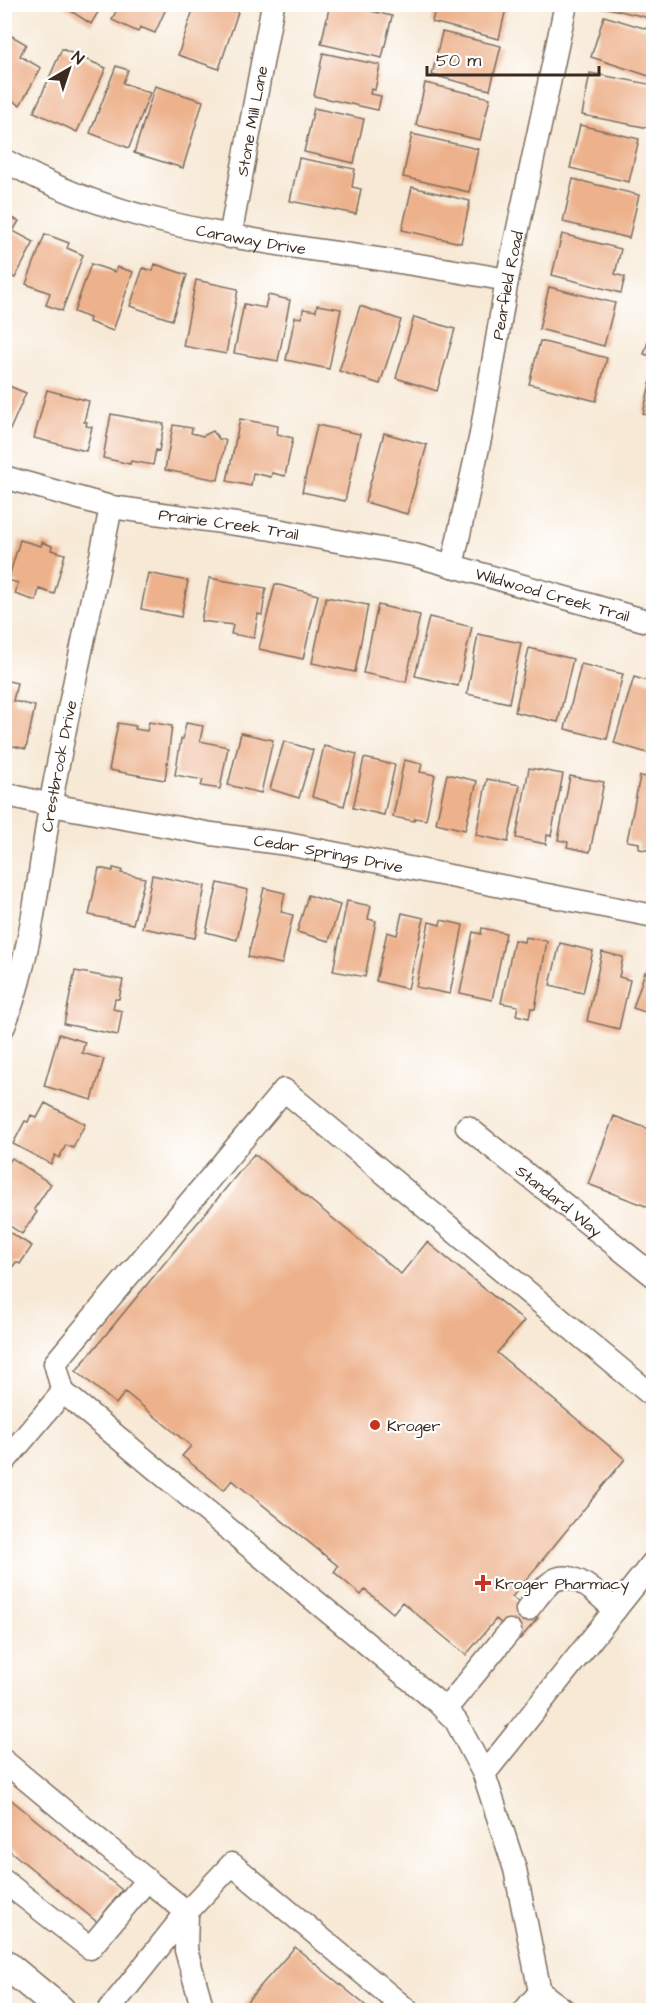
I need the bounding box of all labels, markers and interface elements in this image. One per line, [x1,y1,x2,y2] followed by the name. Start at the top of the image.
[39,39,99,99] north arrow
[427,39,600,77] scale bar
[67,46,89,70] text: N
[436,48,481,73] text: 50 m
[231,64,273,178] street label: Stone Mill Lane
[194,219,308,260] street label: Caraway Drive
[487,229,529,342] street label: Pearfield Road
[157,504,300,546] street label: Prairie Creek Trail
[473,563,632,628] street label: Wildwood Creek Trail
[36,698,83,834] street label: Crestbrook Drive
[253,830,405,879] street label: Cedar Springs Drive
[511,1160,607,1243] street label: Standard Way
[387,1415,440,1438] place label: Kroger
[368,1418,382,1432] marker: Kroger
[495,1573,629,1596] place label: Kroger Pharmacy
[476,1576,490,1590] marker: Kroger Pharmacy

